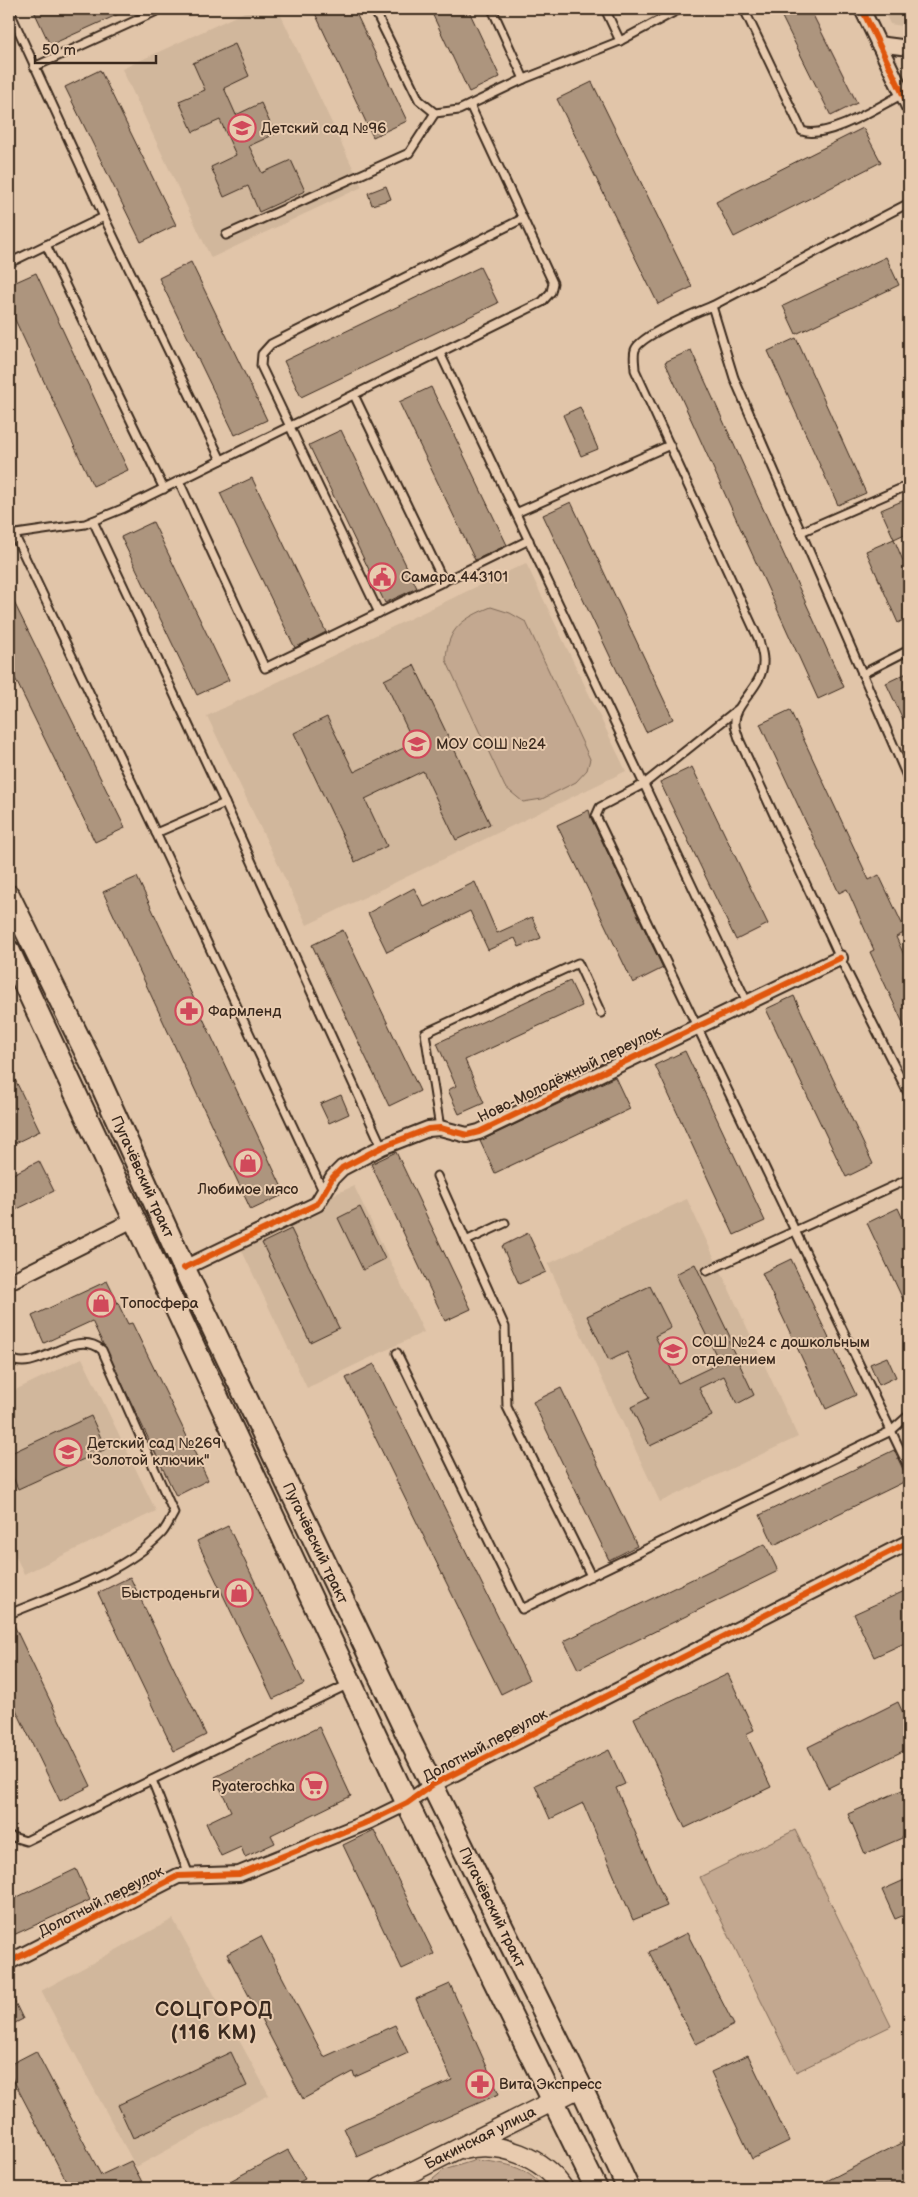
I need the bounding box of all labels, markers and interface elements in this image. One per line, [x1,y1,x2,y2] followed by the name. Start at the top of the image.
[35,32,156,64] scale bar
[42,41,76,60] text: 50 m
[227,113,257,143] school or university icon: Детский сад №96
[261,119,386,138] place label: Детский сад №96
[367,562,397,592] public building icon: Самара 443101
[401,568,508,587] place label: Самара 443101
[402,729,432,759] school or university icon: МОУ СОШ №24
[436,735,546,754] place label: МОУ СОШ №24
[174,996,204,1026] pharmacy icon: Фармленд
[208,1002,281,1021] place label: Фармленд
[475,1022,664,1127] street label: Ново-Молодёжный переулок
[107,1113,178,1241] street label: Пугачёвский тракт
[233,1148,263,1178] shop icon: Любимое мясо
[197,1180,299,1199] place label: Любимое мясо
[86,1288,116,1318] shop icon: Топосфера
[120,1294,199,1313] place label: Топосфера
[692,1333,870,1369] place label: СОШ №24 с дошкольным отделением
[658,1336,688,1366] school or university icon: СОШ №24 с дошкольным отделением
[87,1434,221,1470] place label: Детский сад №269 "Золотой ключик"
[53,1437,83,1467] school or university icon: Детский сад №269 "Золотой ключик"
[278,1479,352,1607] street label: Пугачёвский тракт
[224,1578,254,1608] shop icon: Быстроденьги
[121,1584,220,1603] place label: Быстроденьги
[420,1705,551,1786] street label: Долотный переулок
[299,1771,329,1801] supermarket icon: Pyaterochka
[212,1777,295,1796] place label: Pyaterochka
[454,1844,530,1971] street label: Пугачёвский тракт
[35,1862,167,1941] street label: Долотный переулок
[155,1998,273,2045] district label: СОЦГОРОД (116 КМ)
[465,2069,495,2099] pharmacy icon: Вита Экспресс
[499,2075,603,2094] place label: Вита Экспресс
[422,2102,539,2174] street label: Бакинская улица

